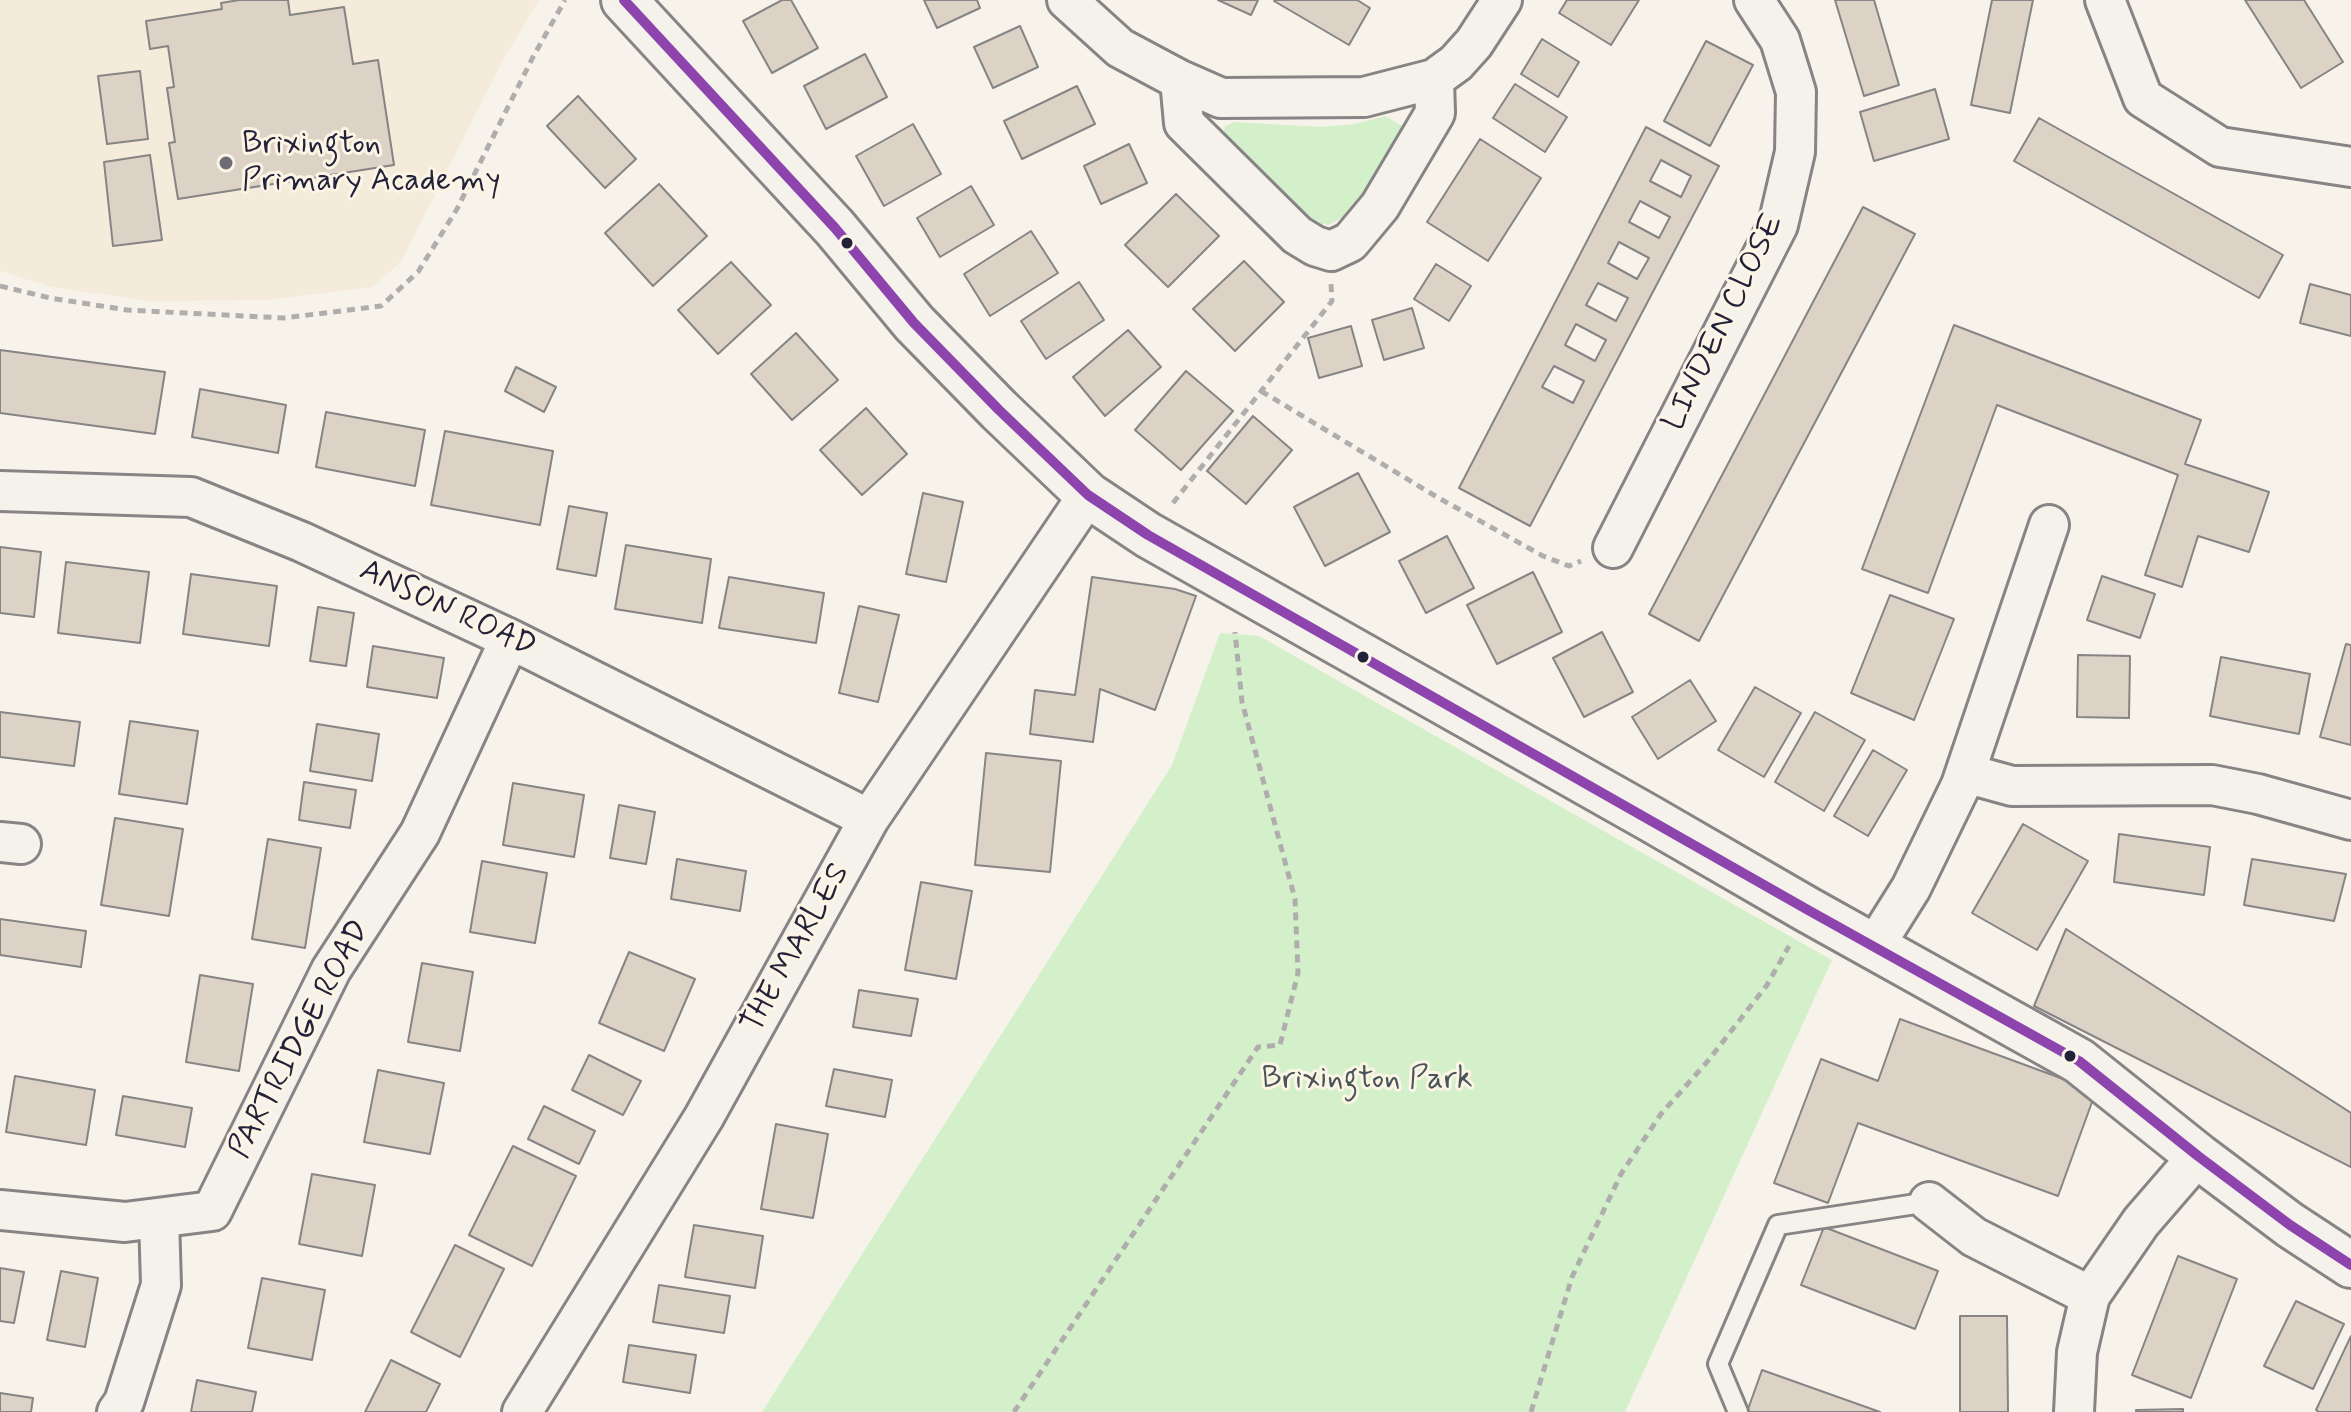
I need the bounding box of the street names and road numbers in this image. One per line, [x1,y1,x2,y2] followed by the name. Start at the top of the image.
[1656,208,1794,438] street label: LINDEN CLOSE
[353,552,541,668] street label: ANSON ROAD
[735,857,859,1041] street label: THE MARLES
[222,914,380,1166] street label: PARTRIDGE ROAD

